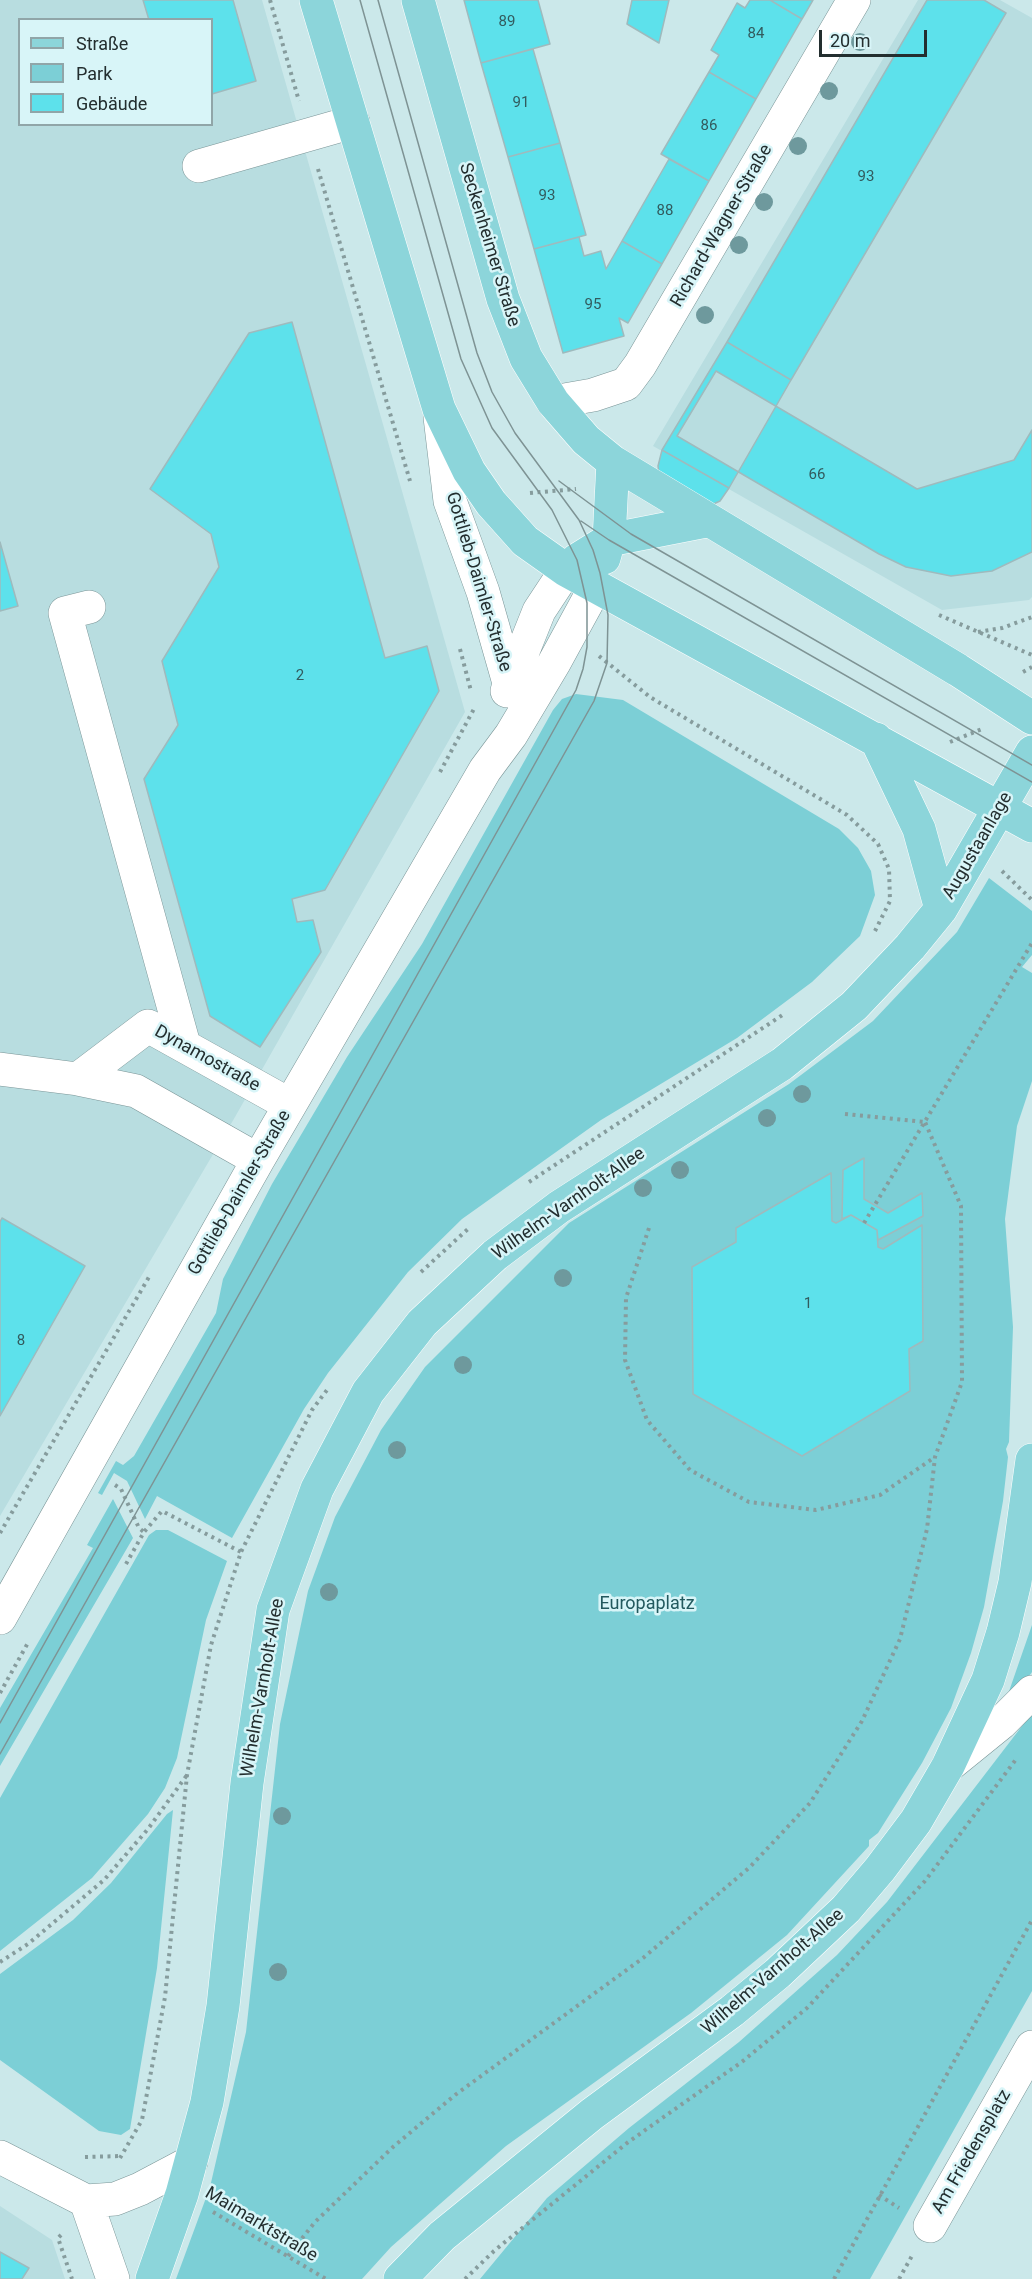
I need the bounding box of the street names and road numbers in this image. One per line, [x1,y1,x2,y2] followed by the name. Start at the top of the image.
[667,141,777,311] street label: Richard-Wagner-Straße
[454,160,524,330] street label: Seckenheimer Straße
[440,490,516,674] street label: Gottlieb-Daimler-Straße
[939,789,1017,903] street label: Augustaanlage
[151,1021,263,1097] street label: Dynamostraße
[184,1107,296,1279] street label: Gottlieb-Daimler-Straße
[489,1143,649,1265] street label: Wilhelm-Varnholt-Allee
[237,1597,289,1779] street label: Wilhelm-Varnholt-Allee
[698,1904,848,2040] street label: Wilhelm-Varnholt-Allee
[928,2086,1016,2218] street label: Am Friedensplatz
[201,2183,321,2267] street label: Maimarktstraße

